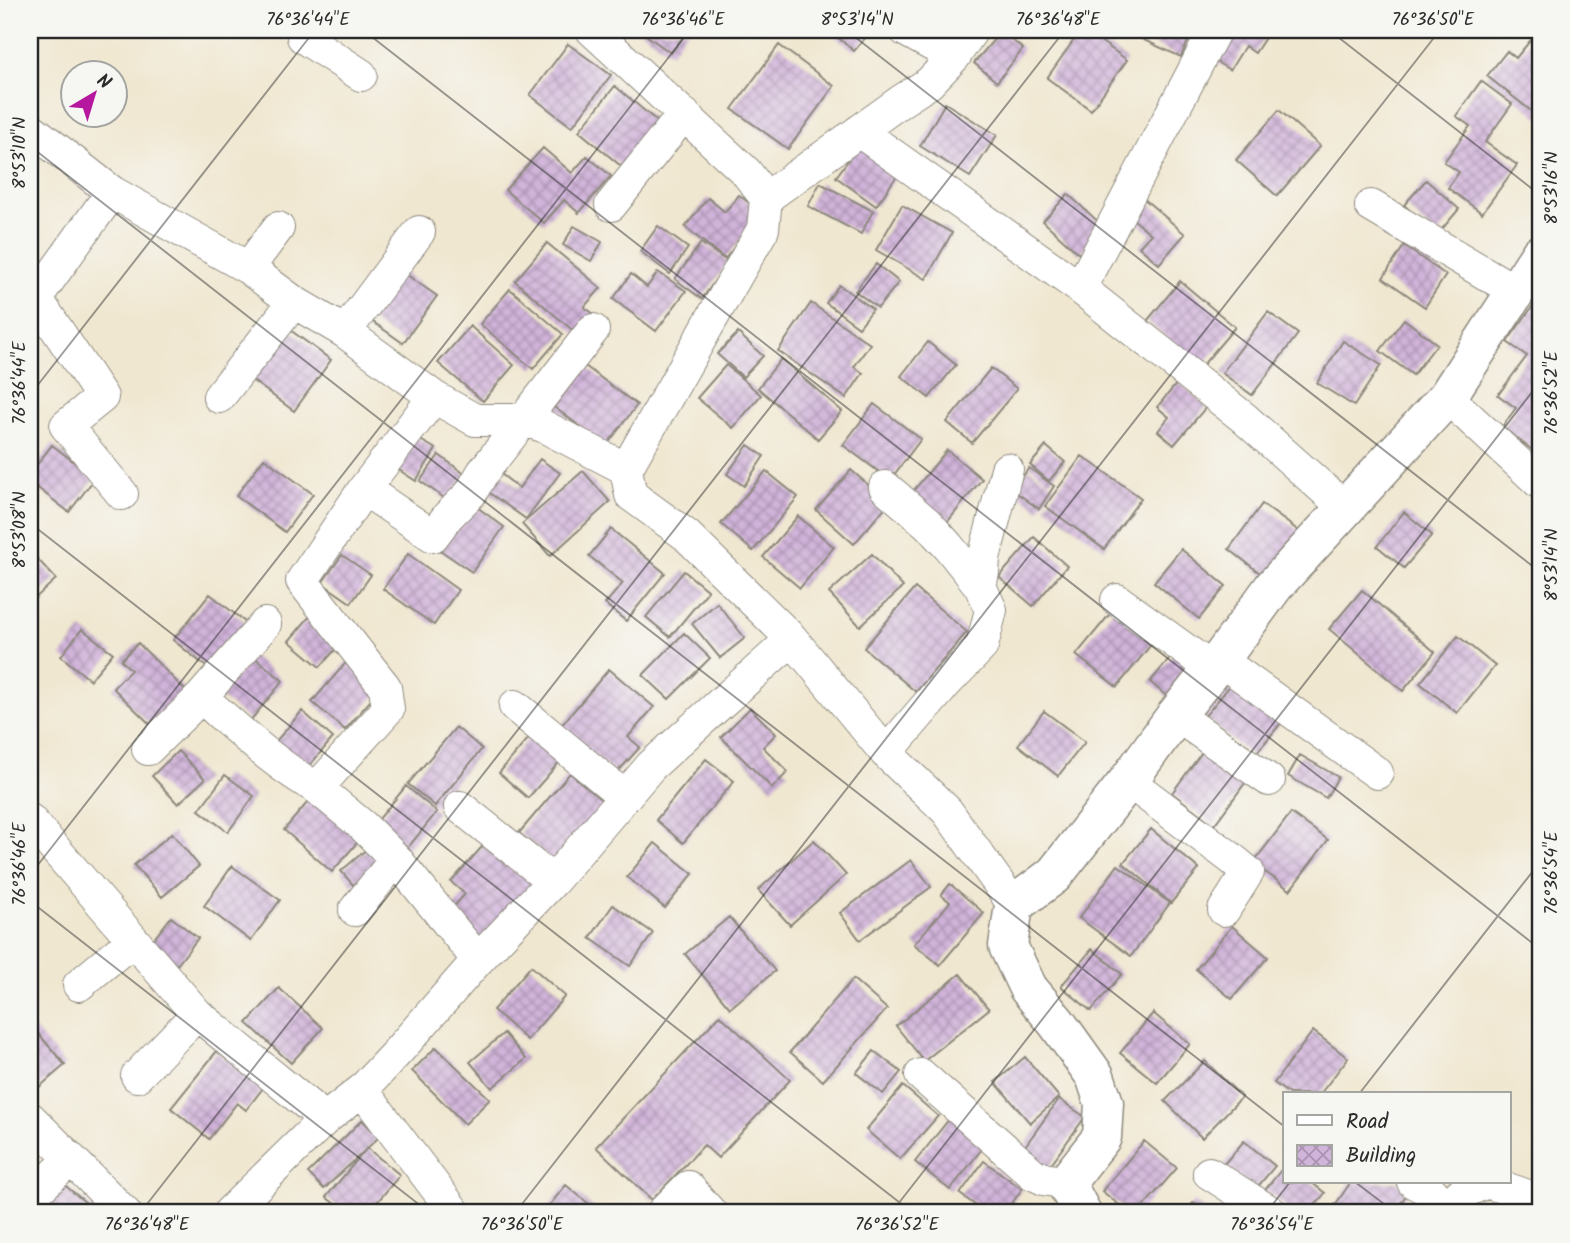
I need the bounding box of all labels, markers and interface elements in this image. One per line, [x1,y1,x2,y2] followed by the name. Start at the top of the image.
[266,6,350,35] text: 76°36'44"E
[641,6,725,35] text: 76°36'46"E
[820,6,894,35] text: 8°53'14"N
[1016,6,1101,35] text: 76°36'48"E
[1392,6,1475,35] text: 76°36'50"E
[60,60,130,130] north arrow
[89,67,117,98] text: N
[6,117,35,189] text: 8°53'10"N
[1538,151,1567,225] text: 8°53'16"N
[6,341,35,425] text: 76°36'44"E
[1538,351,1567,435] text: 76°36'52"E
[6,491,35,569] text: 8°53'08"N
[1538,528,1567,602] text: 8°53'14"N
[6,822,35,906] text: 76°36'46"E
[1538,831,1567,915] text: 76°36'54"E
[1283,1092,1510,1184] legend
[1346,1106,1389,1139] text: Road
[1346,1140,1416,1173] text: Building
[105,1211,190,1240] text: 76°36'48"E
[481,1211,564,1240] text: 76°36'50"E
[855,1211,939,1240] text: 76°36'52"E
[1230,1211,1314,1240] text: 76°36'54"E

